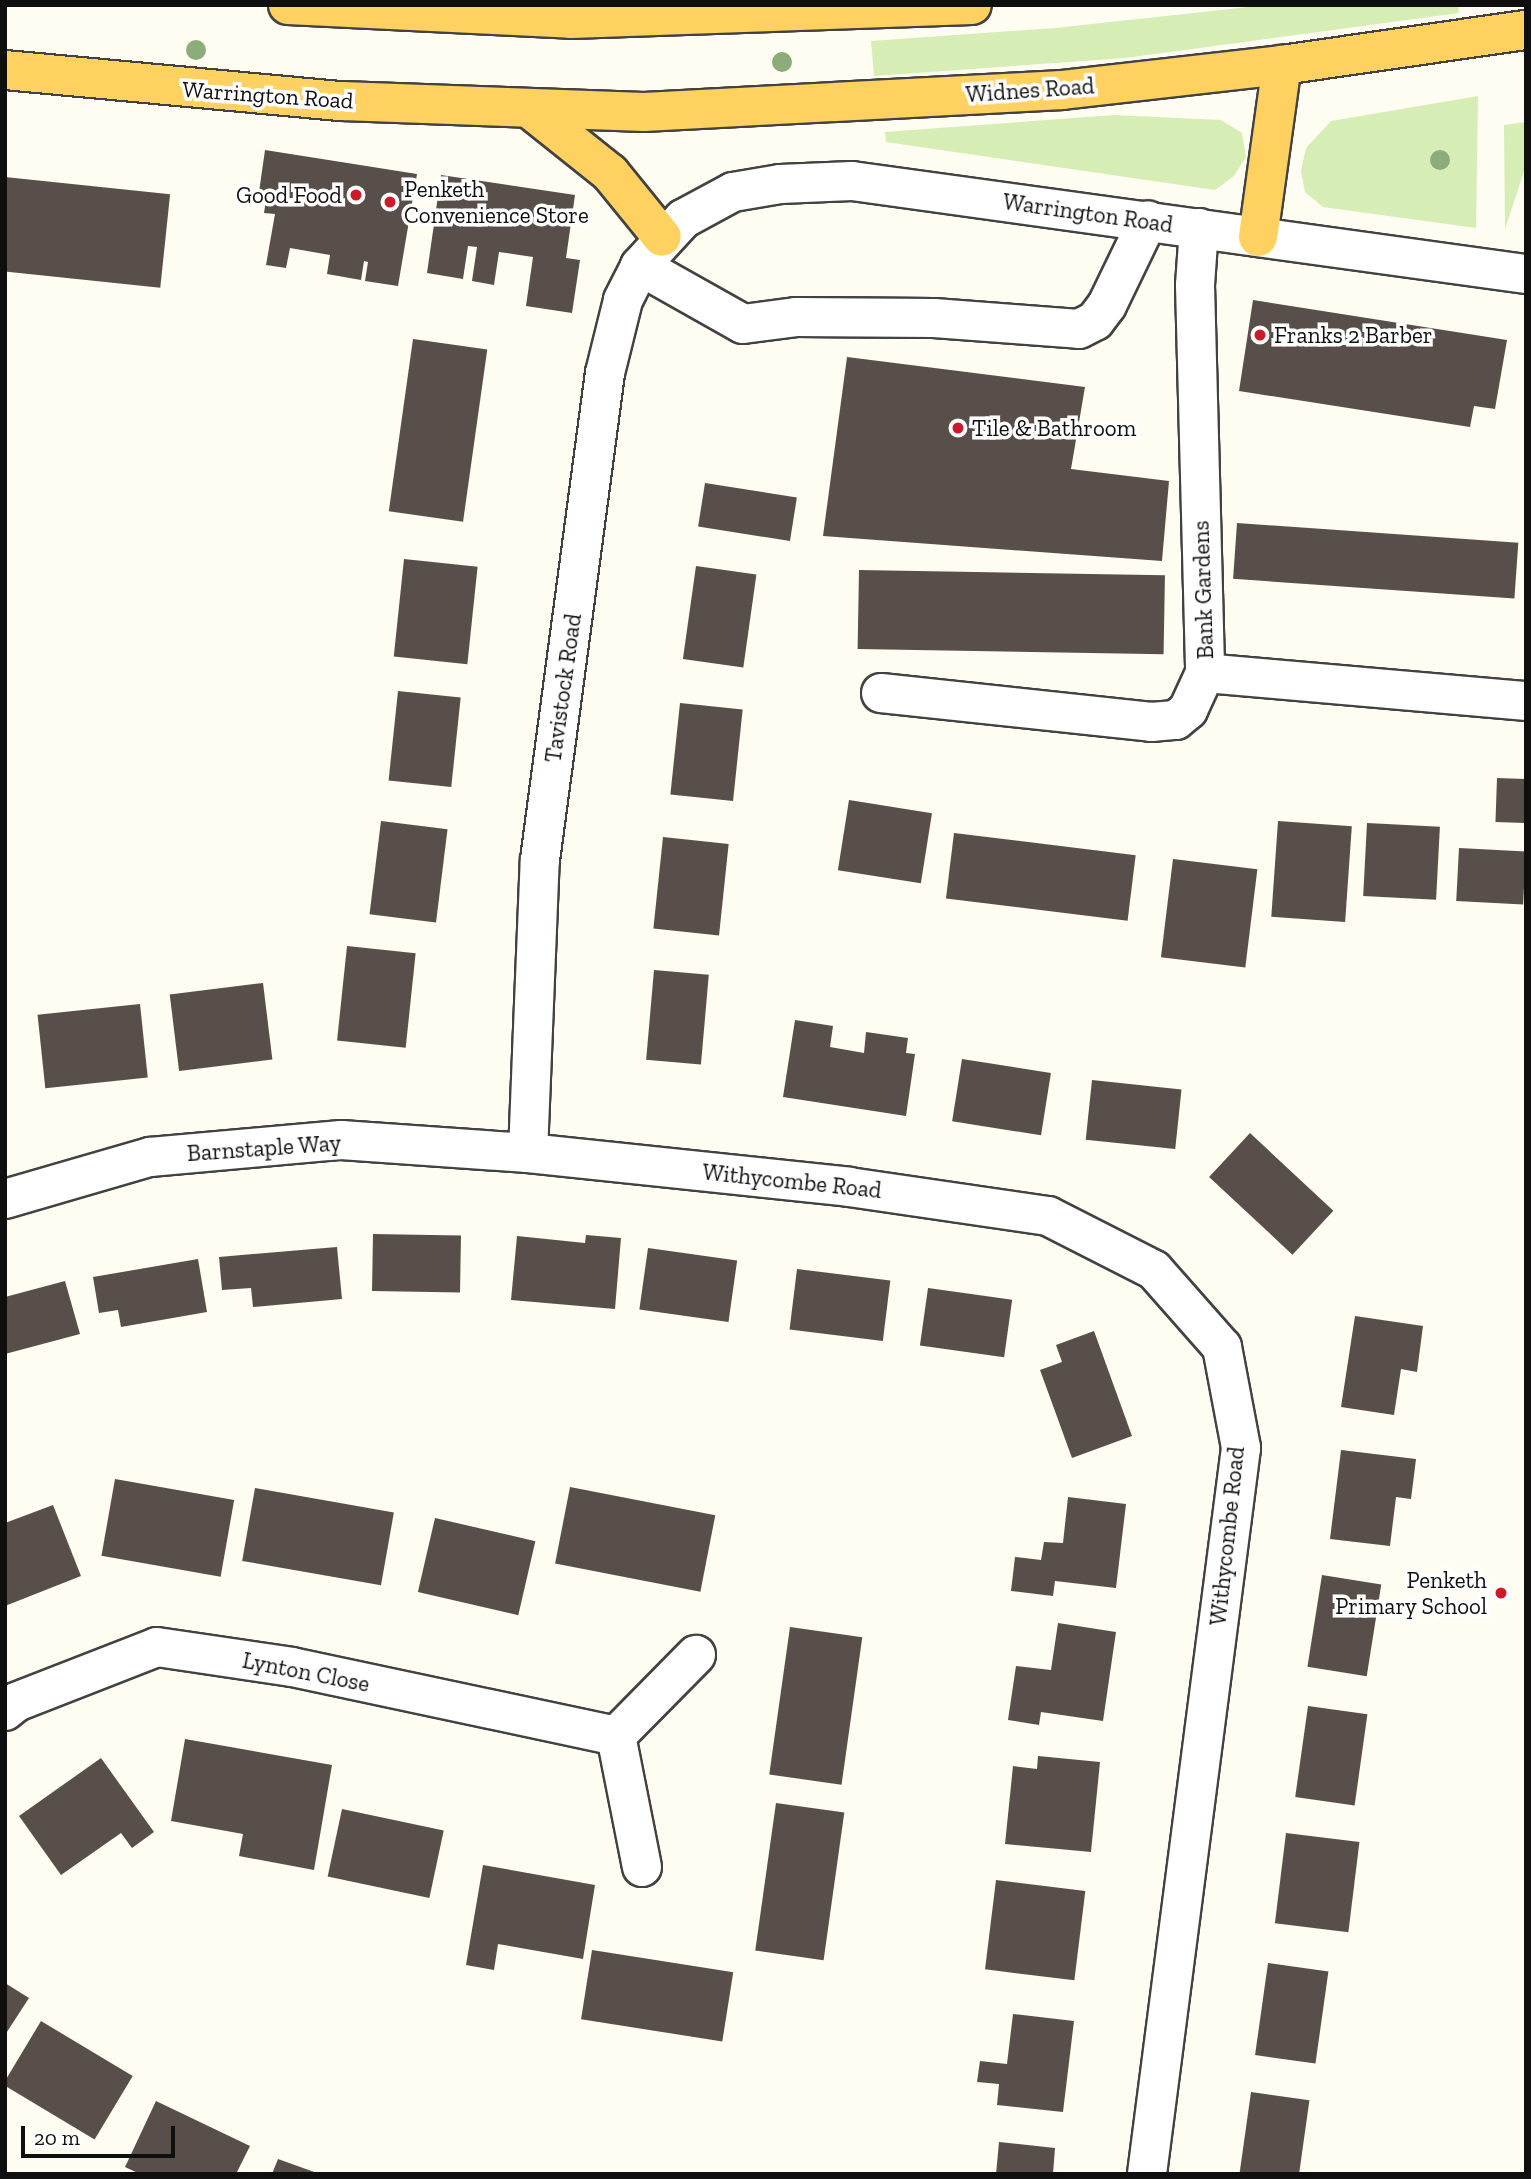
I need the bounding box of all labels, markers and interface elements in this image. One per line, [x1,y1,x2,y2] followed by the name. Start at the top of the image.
[965,72,1095,108] street label: Widnes Road
[182,75,354,115] street label: Warrington Road
[404,175,589,229] place label: Penketh Convenience Store
[236,181,342,209] place label: Good Food
[348,187,364,203] marker: Good Food
[1001,187,1175,239] street label: Warrington Road
[382,194,398,210] marker: Penketh Convenience Store
[1274,321,1433,349] place label: Franks 2 Barber
[1252,327,1268,343] marker: Franks 2 Barber
[972,414,1136,442] place label: Tile & Bathroom
[950,420,966,436] marker: Tile & Bathroom
[1187,520,1219,660] street label: Bank Gardens
[539,612,587,764] street label: Tavistock Road
[186,1129,342,1167] street label: Barnstaple Way
[701,1158,883,1204] street label: Withycombe Road
[1204,1445,1250,1627] street label: Withycombe Road
[1335,1566,1487,1620] place label: Penketh Primary School
[1493,1585,1509,1601] marker: Penketh Primary School
[240,1646,372,1698] street label: Lynton Close
[24,2112,178,2156] scale bar
[34,2125,80,2150] text: 20 m

